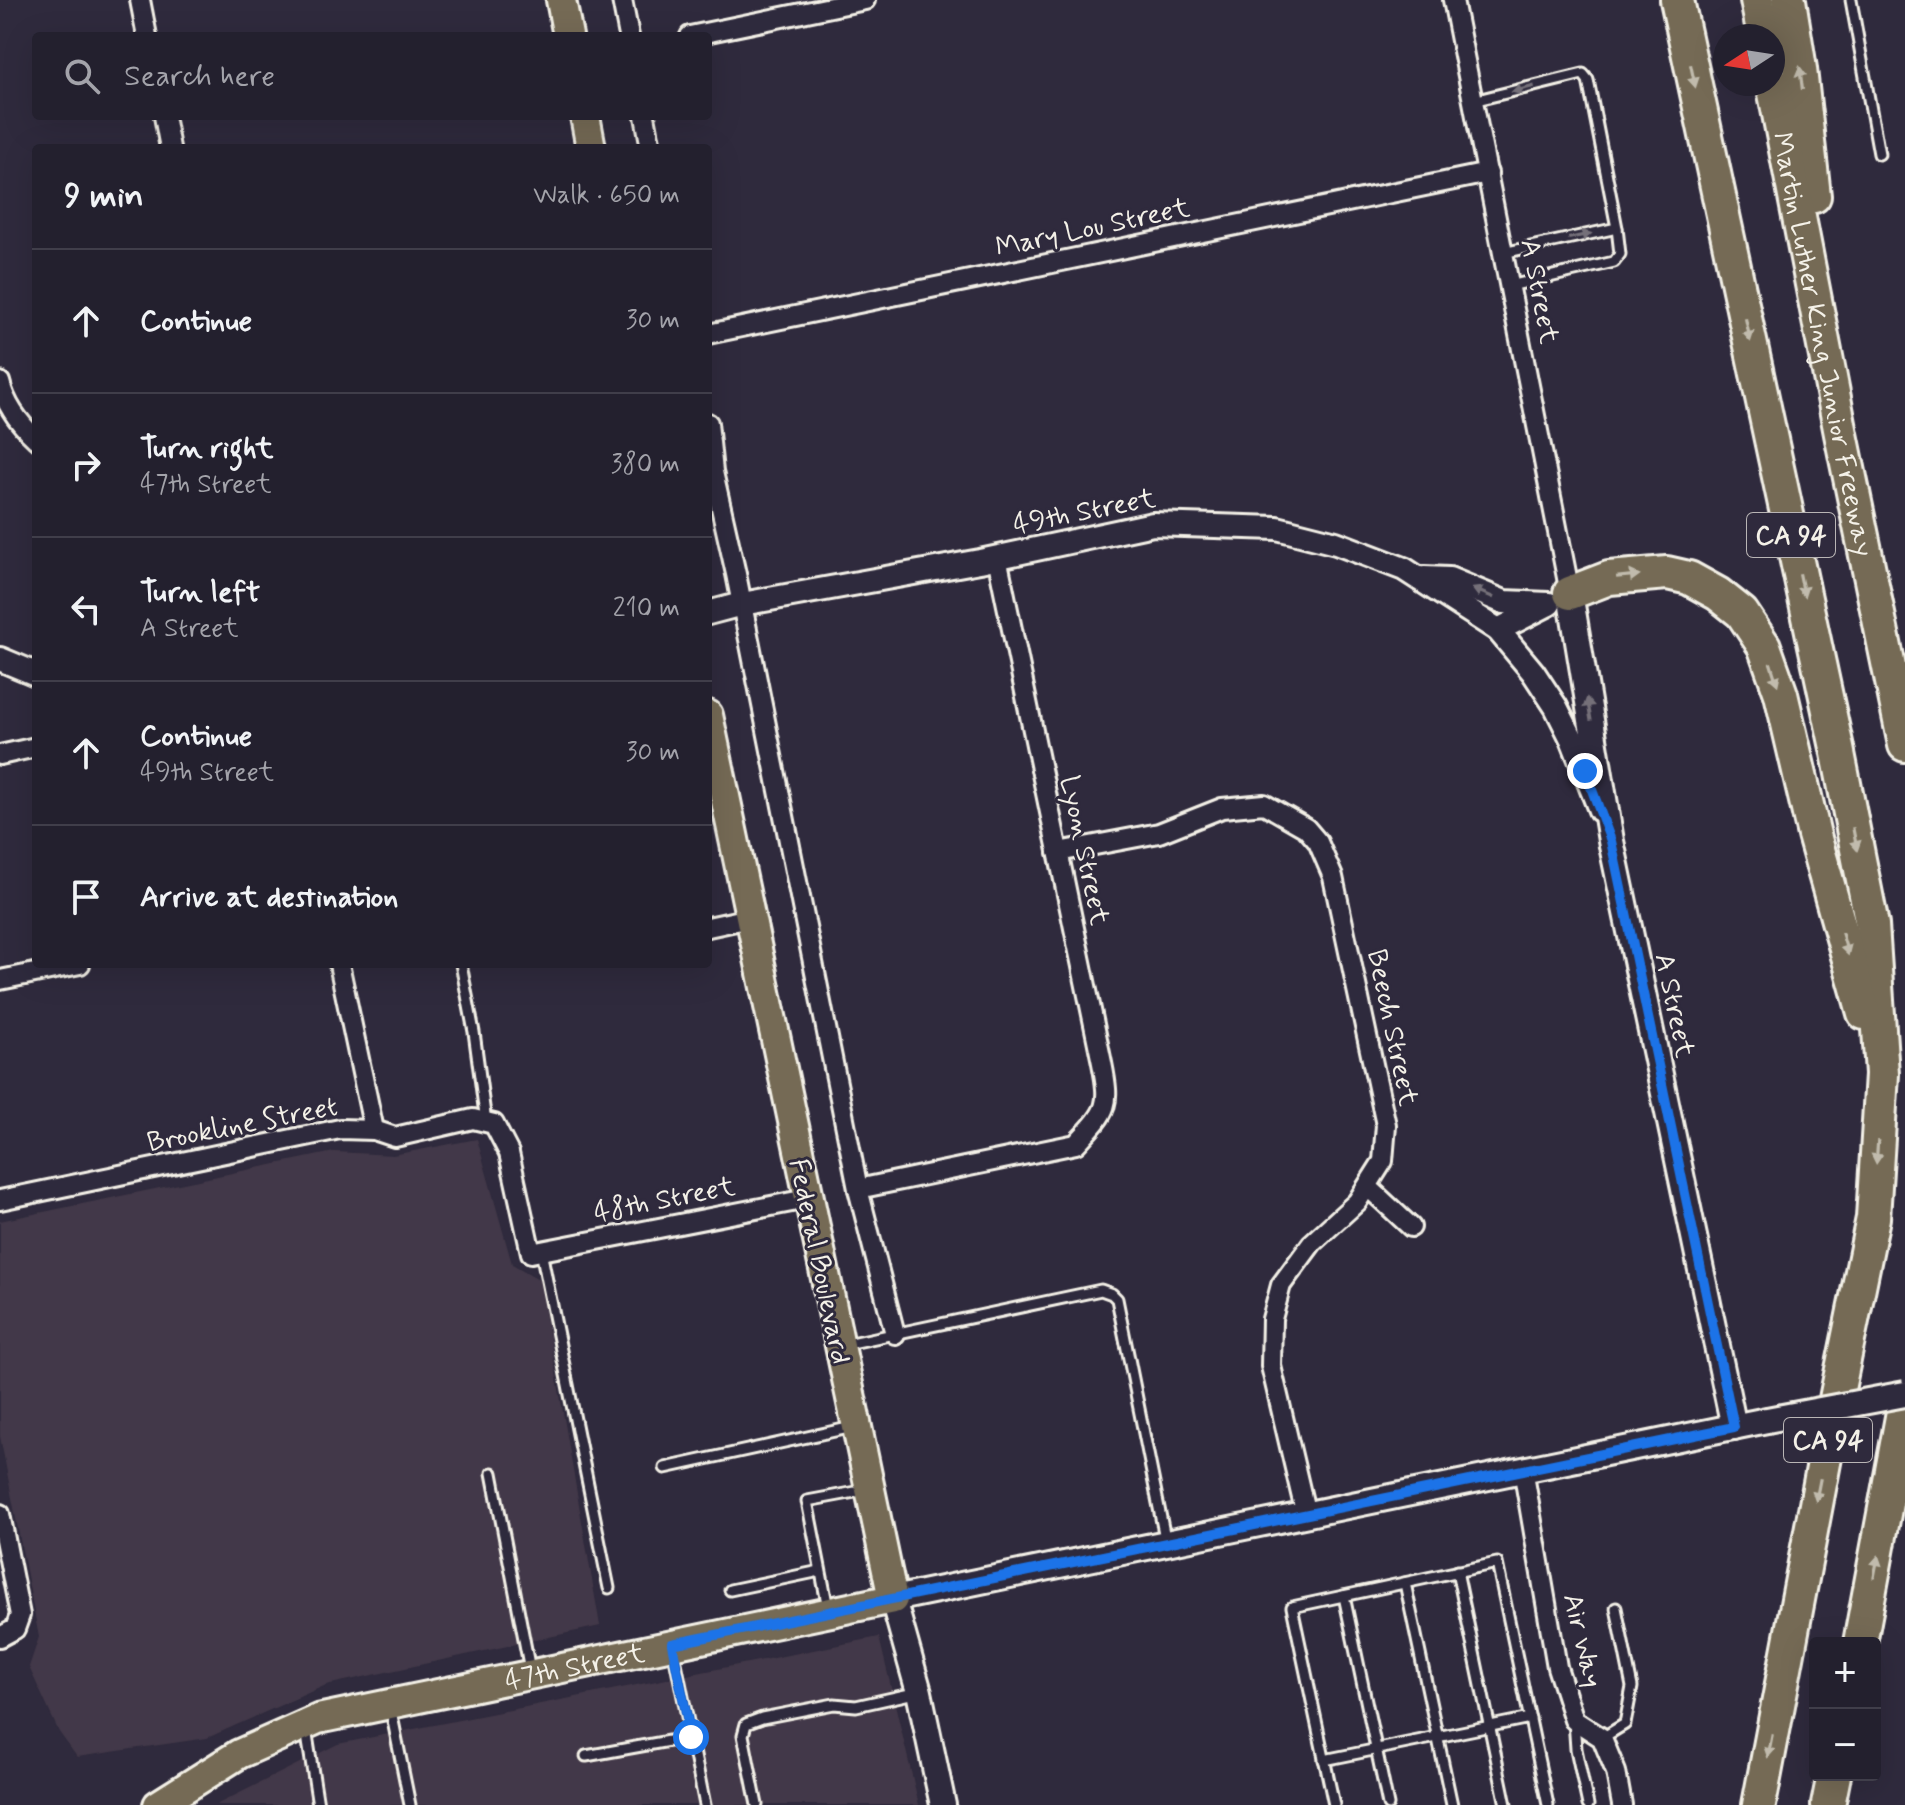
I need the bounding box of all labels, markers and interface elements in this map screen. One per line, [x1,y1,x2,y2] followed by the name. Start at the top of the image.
[1713,24,1785,96] north arrow
[32,32,712,120] search box
[60,54,104,98] icon: search
[124,57,275,96] text: Search here
[1687,64,1700,89] one-way arrow
[1794,65,1807,90] one-way arrow
[1510,83,1535,95] one-way arrow
[1762,129,1882,560] street label: Martin Luther King Junior Freeway
[64,174,144,219] text: 9 min
[533,179,680,213] text: Walk · 650 m
[992,190,1194,267] street label: Mary Lou Street
[1567,229,1592,242] one-way arrow
[1510,236,1567,348] street label: A Street
[64,299,108,343] icon: ahead
[140,302,252,341] text: Continue
[626,304,680,338] text: 30 m
[1742,318,1754,343] one-way arrow
[140,429,273,468] text: Turn right
[64,443,108,487] icon: right
[611,448,680,482] text: 380 m
[140,468,272,502] text: 47th Street
[1010,480,1159,544] street label: 49th Street
[1747,513,1835,557] road number: CA 94
[1616,569,1641,582] one-way arrow
[1796,572,1809,597] one-way arrow
[140,573,260,612] text: Turn left
[64,587,108,631] icon: left
[1471,587,1495,600] one-way arrow
[613,592,680,626] text: 210 m
[140,612,238,646] text: A Street
[1768,663,1781,687] one-way arrow
[1582,696,1594,721] one-way arrow
[140,717,252,756] text: Continue
[64,731,108,775] icon: ahead
[626,736,680,770] text: 30 m
[1567,753,1603,789] route end
[140,756,274,790] text: 49th Street
[1050,772,1118,929] street label: Lyon Street
[1849,827,1862,852] one-way arrow
[64,875,108,919] icon: arrive
[140,878,398,917] text: Arrive at destination
[1839,932,1851,957] one-way arrow
[1357,946,1426,1110] street label: Beech Street
[1644,950,1703,1062] street label: A Street
[144,1089,341,1162] street label: Brookline Street
[1870,1140,1883,1165] one-way arrow
[779,1155,858,1368] street label: Federal Boulevard
[591,1169,739,1232] street label: 48th Street
[1784,1418,1872,1462] road number: CA 94
[1812,1478,1824,1503] one-way arrow
[1870,1554,1882,1579] one-way arrow
[1553,1590,1610,1691] street label: Air Way
[502,1635,649,1701] street label: 47th Street
[1809,1637,1881,1781] map controls
[1809,1637,1881,1709] button: +
[1809,1709,1881,1781] button: −
[673,1719,709,1755] route start
[1764,1734,1776,1759] one-way arrow

